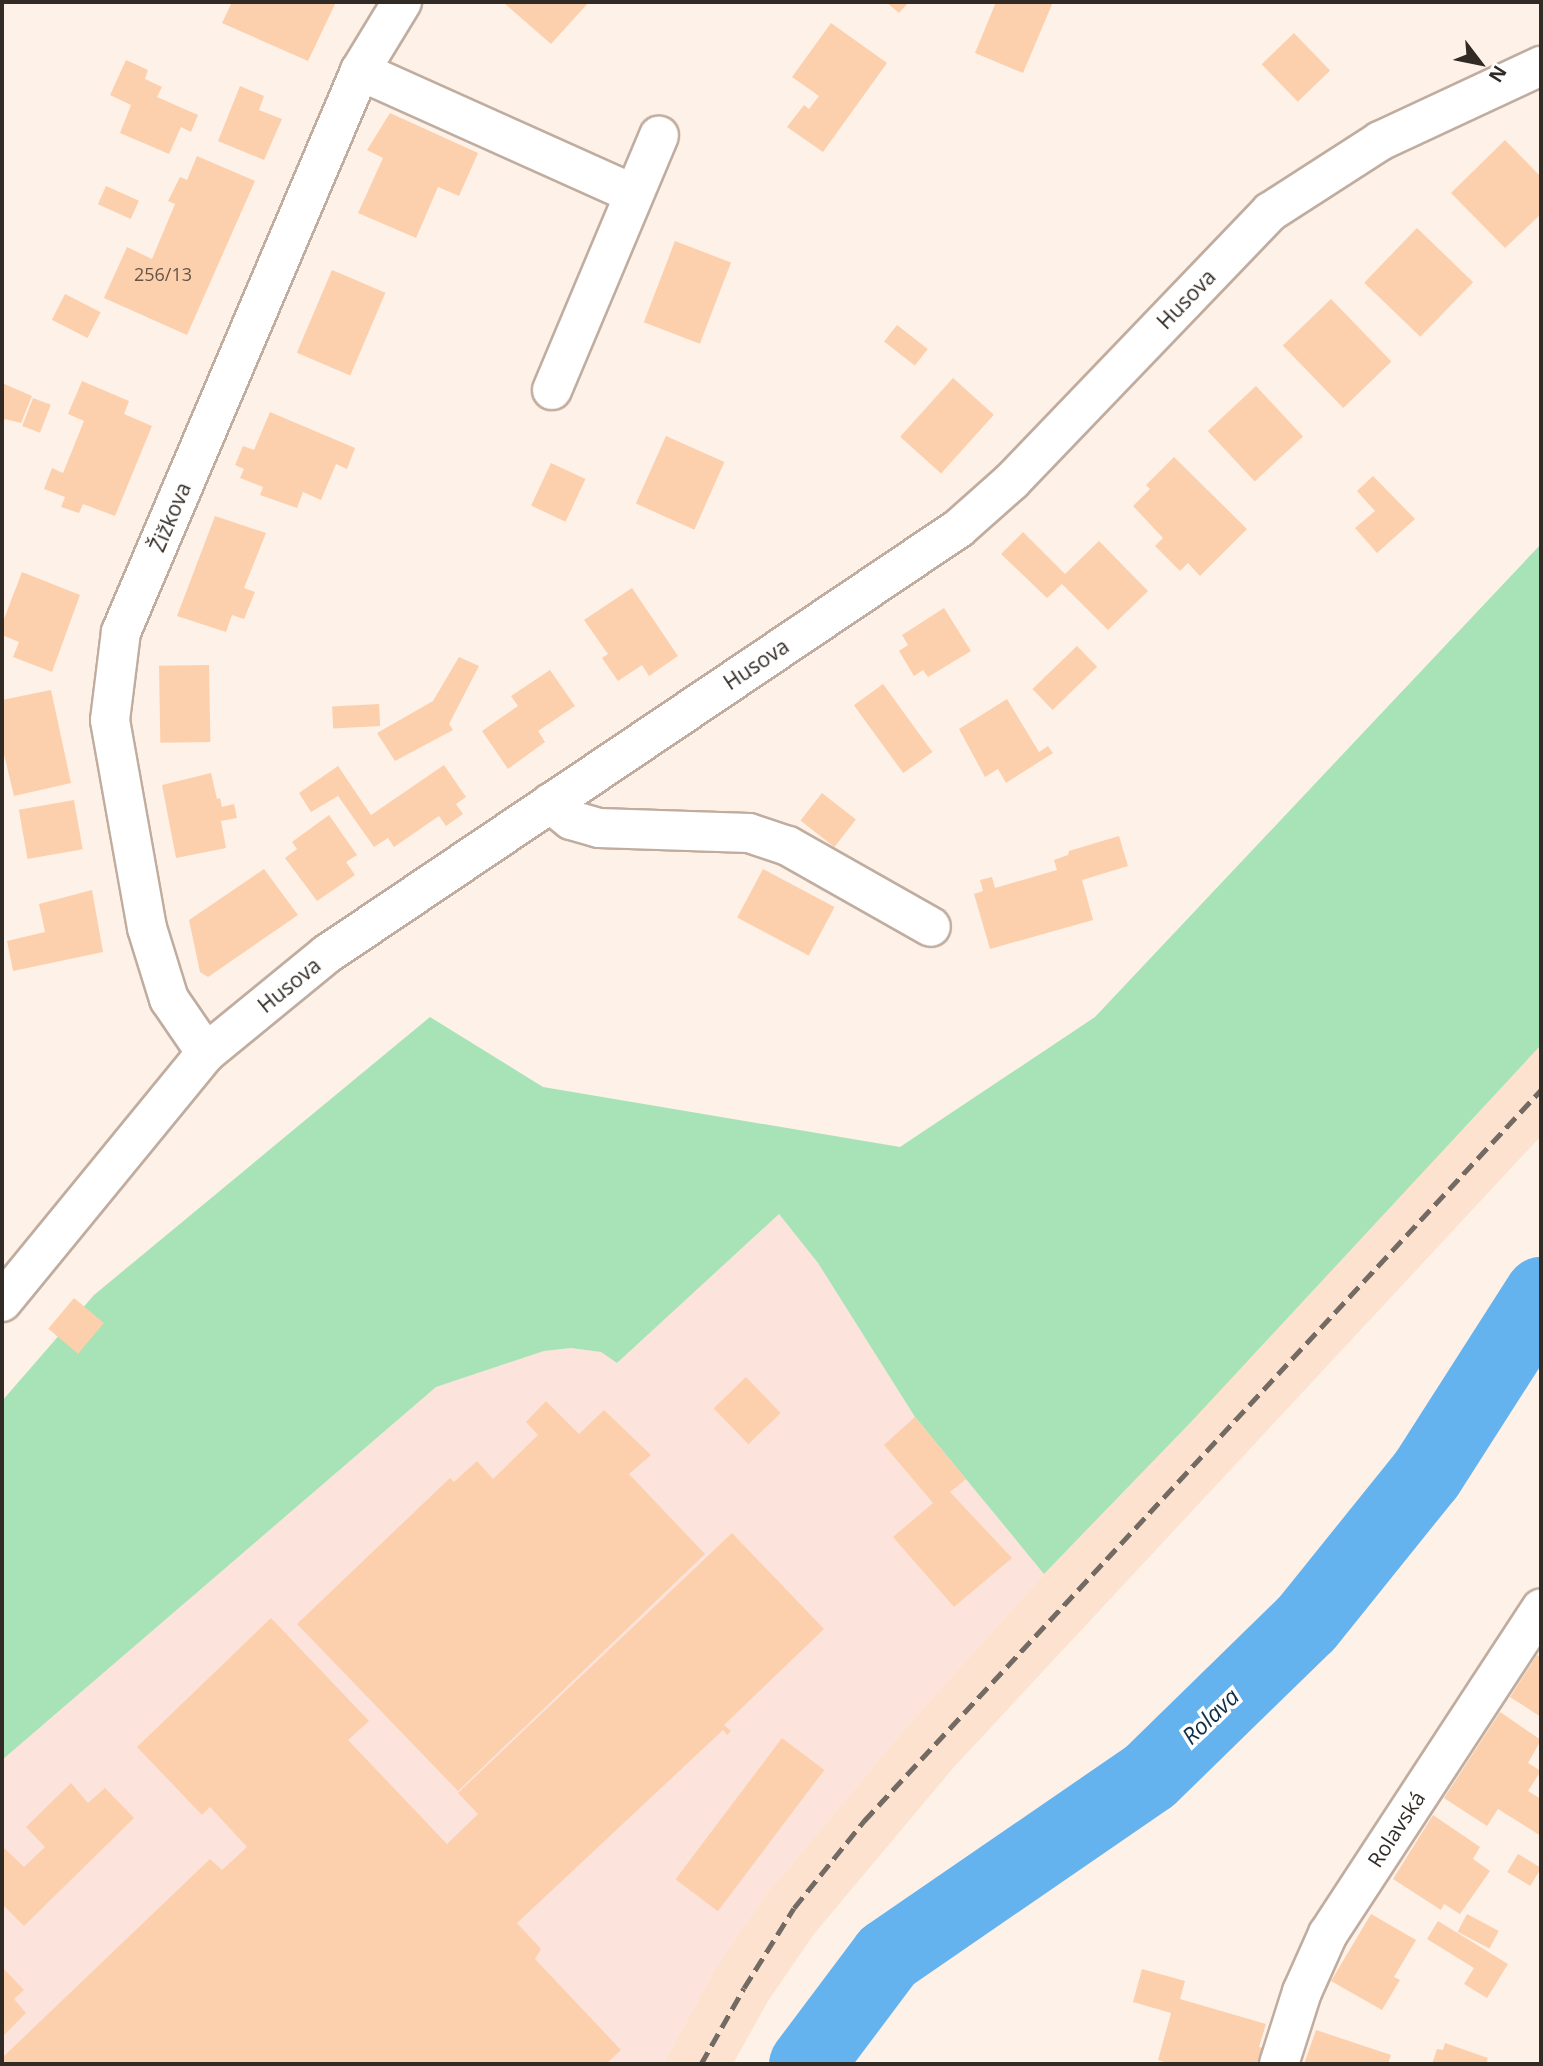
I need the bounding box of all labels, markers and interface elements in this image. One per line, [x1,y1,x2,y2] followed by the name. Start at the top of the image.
[1445,28,1515,98] north arrow
[1483,61,1513,88] text: N
[134,263,192,285] house number: 256/13
[1152,264,1220,334] street label: Husova
[144,478,196,556] street label: Žižkova
[719,633,793,695] street label: Husova
[253,952,325,1018] street label: Husova
[1176,1682,1244,1750] water label: Rolava
[1362,1786,1430,1872] street label: Rolavská

